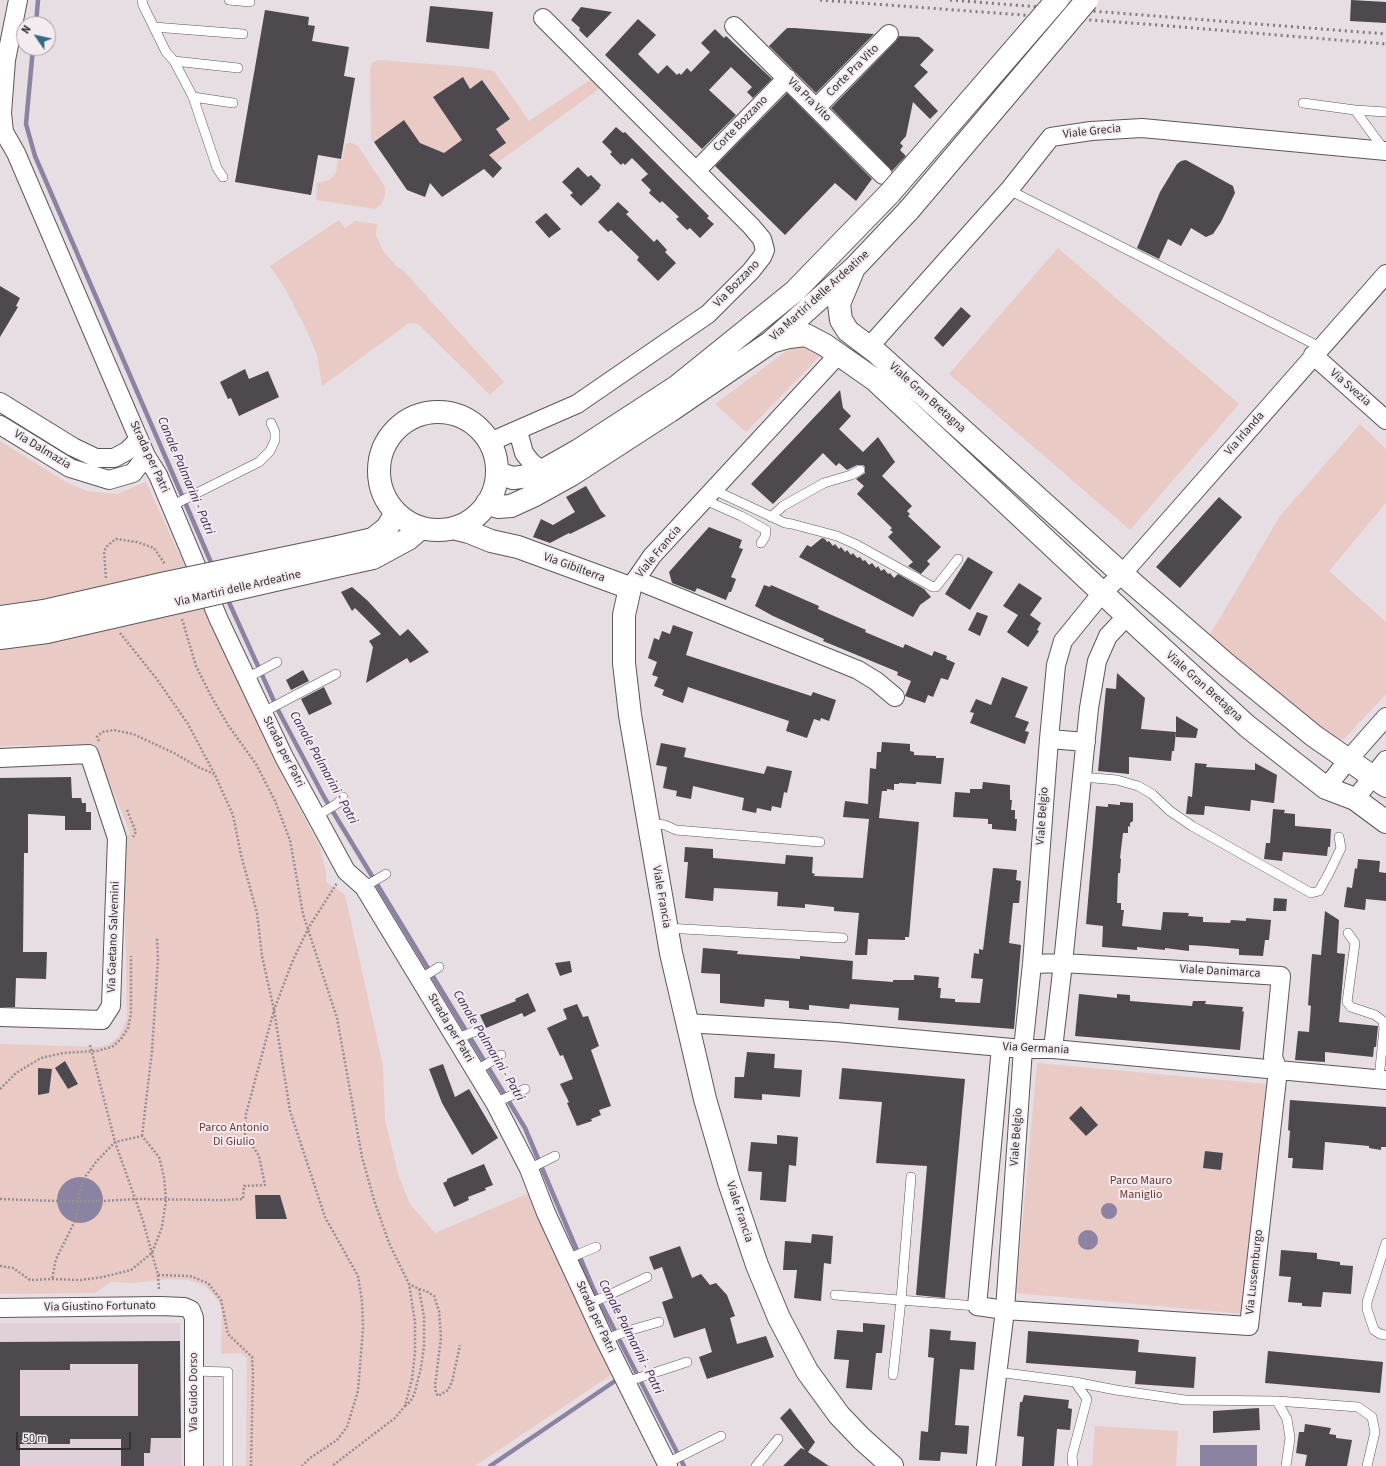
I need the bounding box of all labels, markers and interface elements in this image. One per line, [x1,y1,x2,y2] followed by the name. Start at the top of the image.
[16,16,56,56] north arrow
[18,22,35,37] text: N
[824,42,882,100] street label: Corte Pra Vito
[784,75,834,125] street label: Via Pra Vito
[711,93,771,155] street label: Corte Bozzano
[1062,122,1122,142] street label: Viale Grecia
[767,248,873,344] street label: Via Martiri delle Ardeatine
[711,257,763,311] street label: Via Bozzano
[886,360,968,436] street label: Viale Gran Bretagna
[1327,366,1373,410] street label: Via Svezia
[1222,409,1268,459] street label: Via Irlanda
[153,415,217,537] water label: Canale Palmarini - Patri
[126,419,172,495] street label: Strada per Patri
[11,427,73,473] street label: Via Dalmazia
[633,523,685,581] street label: Viale Francia
[541,550,607,586] street label: Via Gibilterra
[174,568,302,610] street label: Via Martiri delle Ardeatine
[1163,649,1245,725] street label: Viale Gran Bretagna
[285,709,361,827] water label: Canale Palmarini - Patri
[259,714,307,790] street label: Strada per Patri
[1034,786,1052,846] street label: Viale Belgio
[648,865,674,929] street label: Viale Francia
[105,881,123,993] street label: Via Gaetano Salvemini
[1179,963,1261,981] street label: Viale Danimarca
[449,988,527,1104] water label: Canale Palmarini - Patri
[424,991,476,1065] street label: Strada per Patri
[1002,1040,1070,1058] street label: Via Germania
[1008,1107,1026,1167] street label: Viale Belgio
[199,1121,269,1149] park label: Parco Antonio Di Giulio
[1110,1174,1172,1202] park label: Parco Mauro Maniglio
[722,1180,756,1244] street label: Viale Francia
[1243,1229,1267,1315] street label: Via Lussemburgo
[594,1277,666,1397] water label: Canale Palmarini - Patri
[572,1279,618,1355] street label: Strada per Patri
[44,1299,156,1315] street label: Via Giustino Fortunato
[187,1352,201,1432] street label: Via Guido Dorso
[18,1424,133,1450] scale bar
[23,1430,47,1447] text: 50 m

